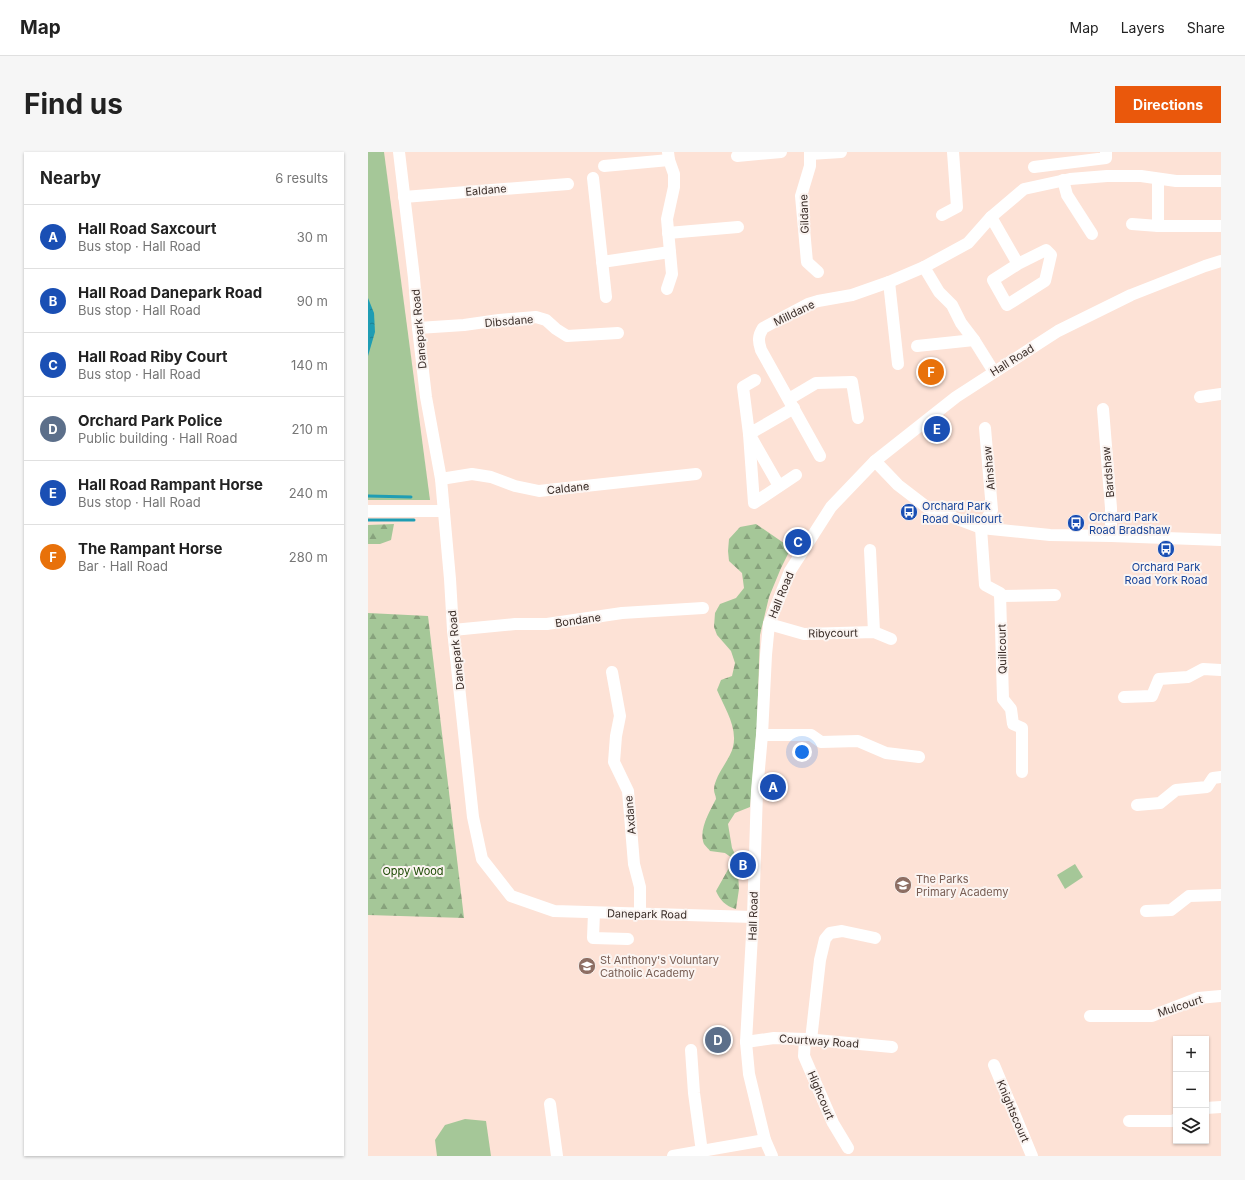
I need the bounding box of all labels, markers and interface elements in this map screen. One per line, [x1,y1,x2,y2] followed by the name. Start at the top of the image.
[20,16,61,39] text: Map
[1070,19,1099,36] text: Map
[1121,19,1165,36] text: Layers
[1187,19,1225,36] text: Share
[1115,86,1221,123] button: Directions
[24,87,123,121] text: Find us
[40,168,101,188] text: Nearby
[275,170,328,186] text: 6 results
[465,181,507,199] street label: Ealdane
[796,194,812,234] street label: Gildane
[78,219,217,238] text: Hall Road Saxcourt
[48,229,58,245] text: A
[297,229,328,245] text: 30 m
[78,238,201,254] text: Bus stop · Hall Road
[78,283,262,302] text: Hall Road Danepark Road
[409,289,429,369] street label: Danepark Road
[49,293,57,309] text: B
[297,293,328,309] text: 90 m
[771,297,817,329] street label: Milldane
[78,302,201,318] text: Bus stop · Hall Road
[484,312,534,330] street label: Dibsdane
[987,341,1037,379] street label: Hall Road
[78,347,228,366] text: Hall Road Riby Court
[48,357,58,373] text: C
[291,357,328,373] text: 140 m
[918,357,944,387] pin: F
[78,366,201,382] text: Bus stop · Hall Road
[78,411,222,430] text: Orchard Park Police
[924,414,950,444] pin: E
[48,421,58,437] text: D
[292,421,328,437] text: 210 m
[78,430,237,446] text: Public building · Hall Road
[980,445,998,491] street label: Ainshaw
[1099,446,1117,498] street label: Bardshaw
[78,475,263,494] text: Hall Road Rampant Horse
[546,479,590,497] street label: Caldane
[49,485,57,501] text: E
[289,485,328,501] text: 240 m
[78,494,201,510] text: Bus stop · Hall Road
[922,499,1002,526] place label: Orchard Park Road Quillcourt
[899,502,919,522] bus stop icon: Orchard Park Road Quillcourt
[1089,510,1170,537] place label: Orchard Park Road Bradshaw
[1066,513,1086,533] bus stop icon: Orchard Park Road Bradshaw
[785,527,811,557] pin: C
[78,539,223,558] text: The Rampant Horse
[1156,539,1176,559] bus stop icon: Orchard Park Road York Road
[49,549,57,565] text: F
[289,549,328,565] text: 280 m
[78,558,168,574] text: Bar · Hall Road
[1125,560,1207,587] place label: Orchard Park Road York Road
[765,570,797,620] street label: Hall Road
[445,609,467,691] street label: Danepark Road
[554,610,602,630] street label: Bondane
[995,623,1009,674] street label: Quillcourt
[808,626,858,640] street label: Ribycourt
[792,742,812,762] your location
[760,772,786,802] pin: A
[621,795,639,835] street label: Axdane
[730,850,756,880] pin: B
[382,864,444,878] park label: Oppy Wood
[916,872,1008,899] place label: The Parks Primary Academy
[893,875,913,895] school or university icon: The Parks Primary Academy
[745,891,761,941] street label: Hall Road
[607,906,687,922] street label: Danepark Road
[600,953,719,980] place label: St Anthony's Voluntary Catholic Academy
[577,956,597,976] school or university icon: St Anthony's Voluntary Catholic Academy
[1156,992,1205,1020] street label: Mulcourt
[705,1025,731,1055] pin: D
[779,1031,859,1051] street label: Courtway Road
[1173,1036,1209,1144] map controls
[1173,1036,1209,1072] button: +
[805,1069,838,1122] street label: Highcourt
[1173,1072,1209,1108] button: −
[994,1078,1033,1145] street label: Knightscourt
[1173,1108,1209,1144] button: layers

